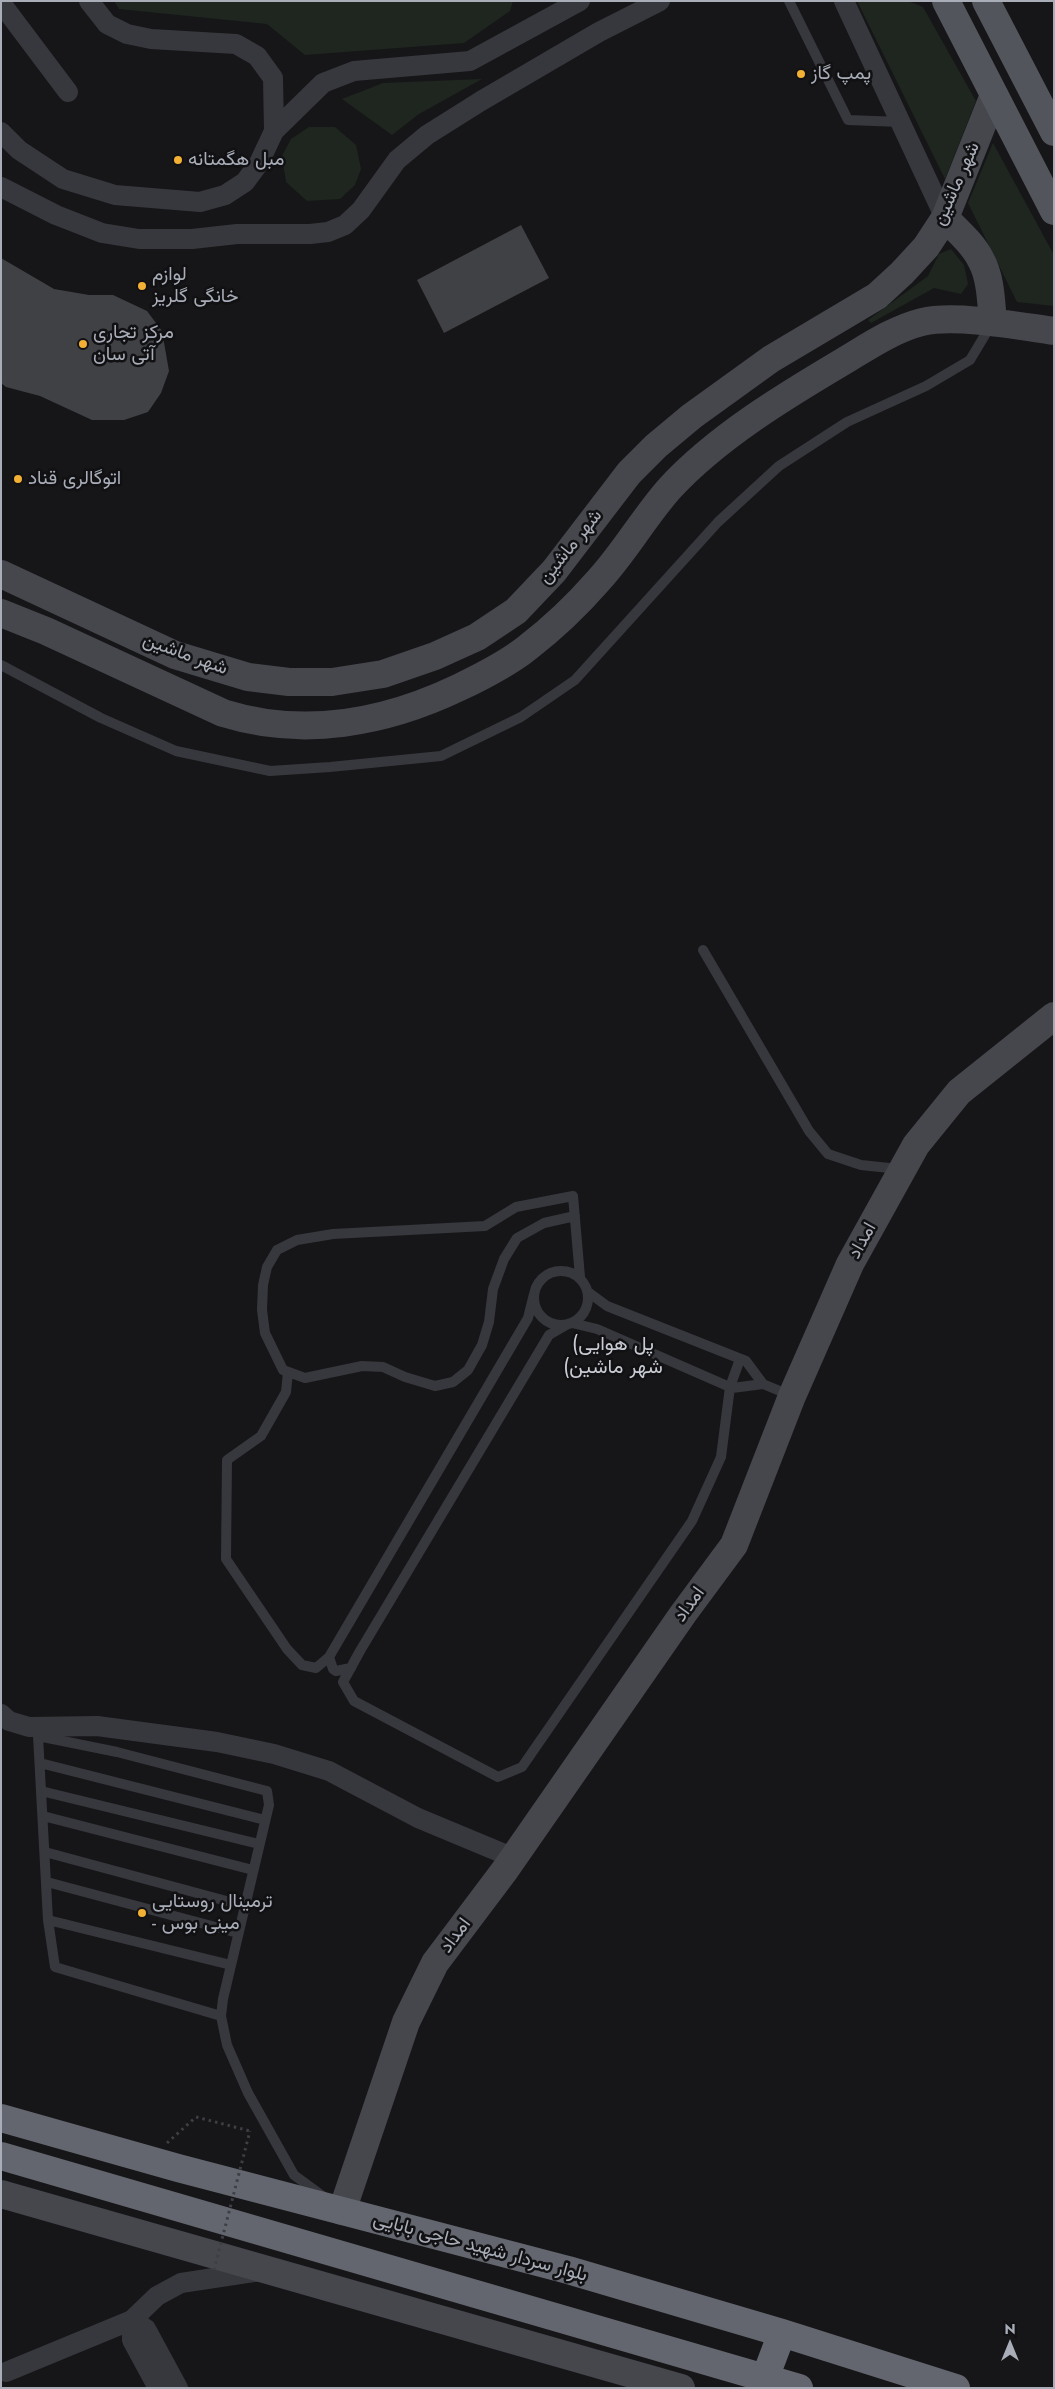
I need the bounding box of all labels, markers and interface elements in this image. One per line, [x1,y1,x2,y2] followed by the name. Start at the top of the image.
[811,63,871,85] place label: پمپ گاز
[795,68,807,80] marker: پمپ گاز
[929,139,985,229] street label: شهر ماشین
[188,149,284,171] place label: مبل هگمتانه
[172,154,184,166] marker: مبل هگمتانه
[152,264,239,308] place label: لوازم خانگی گلریز
[136,280,148,292] marker: لوازم خانگی گلریز
[93,322,174,366] place label: مرکز تجاری آتی سان
[77,338,89,350] marker: مرکز تجاری آتی سان
[28,468,121,490] place label: اتوگالری قناد
[12,473,24,485] marker: اتوگالری قناد
[534,505,608,589] street label: شهر ماشین
[139,629,231,681] street label: شهر ماشین
[844,1219,882,1263] street label: امداد
[563,1333,663,1380] district label: (پل هوایی (شهر ماشین
[670,1583,710,1627] street label: امداد
[152,1891,273,1935] place label: ترمینال روستایی - مینی بوس
[136,1907,148,1919] marker: ترمینال روستایی - مینی بوس
[435,1914,477,1958] street label: امداد
[370,2208,590,2288] street label: بلوار سردار شهید حاجی بابایی
[985,2319,1035,2369] north arrow
[1004,2319,1016,2339] text: N

